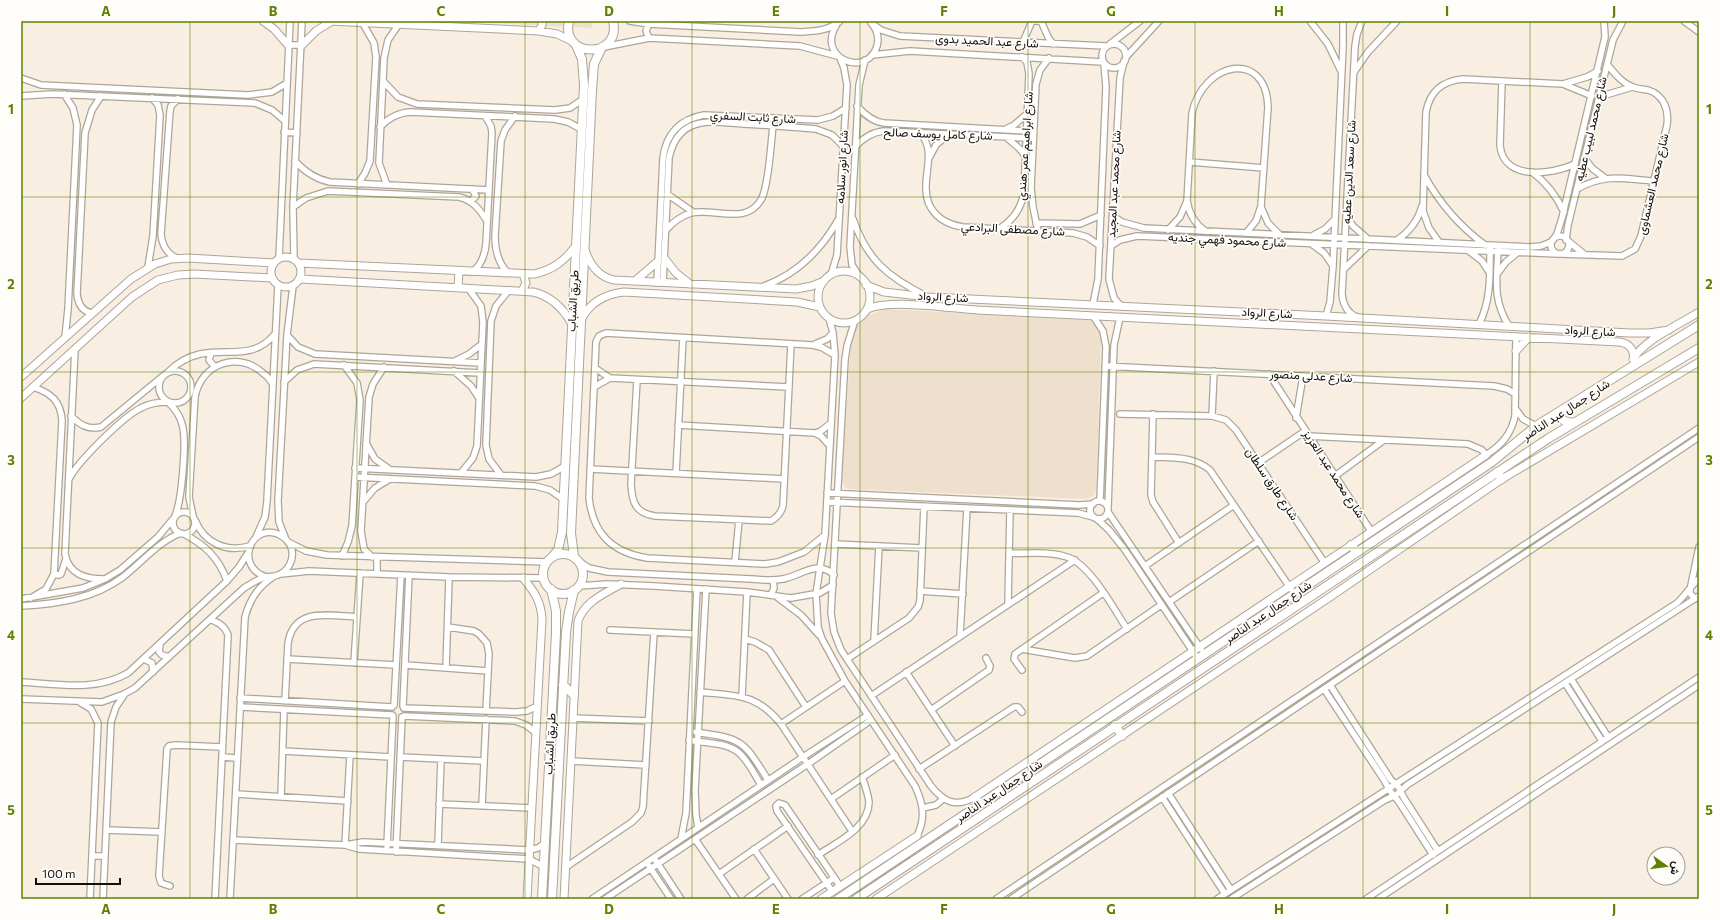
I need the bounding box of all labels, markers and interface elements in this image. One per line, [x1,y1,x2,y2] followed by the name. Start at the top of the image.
[101,3,111,19] text: A
[269,3,278,19] text: B
[437,3,446,19] text: C
[604,3,614,19] text: D
[772,3,780,19] text: E
[940,3,948,19] text: F
[1106,3,1116,19] text: G
[1274,3,1284,19] text: H
[1445,3,1449,19] text: I
[1612,3,1616,19] text: J
[935,30,1039,53] street label: شارع عبد الحميد بدوى
[1571,75,1612,183] street label: شارع محمد لبيب عطيه
[1013,91,1039,201] street label: شارع ابراهيم عمر هندي
[8,101,14,117] text: 1
[1706,101,1712,117] text: 1
[710,107,796,129] street label: شارع ثابت السفري
[1338,120,1361,224] street label: شارع سعد الدين عطيه
[883,124,993,145] street label: شارع كامل يوسف صالح
[832,130,853,204] street label: شارع انور سلامه
[1103,130,1126,238] street label: شارع محمد عبد المجيد
[1634,132,1673,237] street label: شارع محمد العشماوى
[961,218,1065,242] street label: شارع مصطفى البرادعي
[1167,229,1286,253] street label: شارع محمود فهمي جنديه
[563,269,583,332] street label: طريق الشباب
[7,276,15,292] text: 2
[1705,276,1713,292] text: 2
[917,288,969,307] street label: شارع الرواد
[1241,304,1293,323] street label: شارع الرواد
[1564,322,1616,341] street label: شارع الرواد
[1268,366,1353,387] street label: شارع عدلى منصور
[1518,376,1614,446] street label: شارع جمال عبد الناصر
[1298,426,1369,522] street label: شارع محمد عبد العزيز
[1241,445,1302,524] street label: شارع طارق سلطان
[7,452,15,468] text: 3
[1705,452,1713,468] text: 3
[1221,577,1315,648] street label: شارع جمال عبد الناصر
[7,627,15,643] text: 4
[1705,627,1713,643] text: 4
[540,712,560,775] street label: طريق الشباب
[952,756,1046,827] street label: شارع جمال عبد الناصر
[7,802,15,818] text: 5
[1705,802,1713,818] text: 5
[1646,846,1686,886] north arrow
[36,860,120,886] scale bar
[1667,860,1684,877] text: ش
[42,866,76,880] text: 100 m
[101,901,111,917] text: A
[269,901,278,917] text: B
[437,901,446,917] text: C
[604,901,614,917] text: D
[772,901,780,917] text: E
[940,901,948,917] text: F
[1106,901,1116,917] text: G
[1274,901,1284,917] text: H
[1445,901,1449,917] text: I
[1612,901,1616,917] text: J

